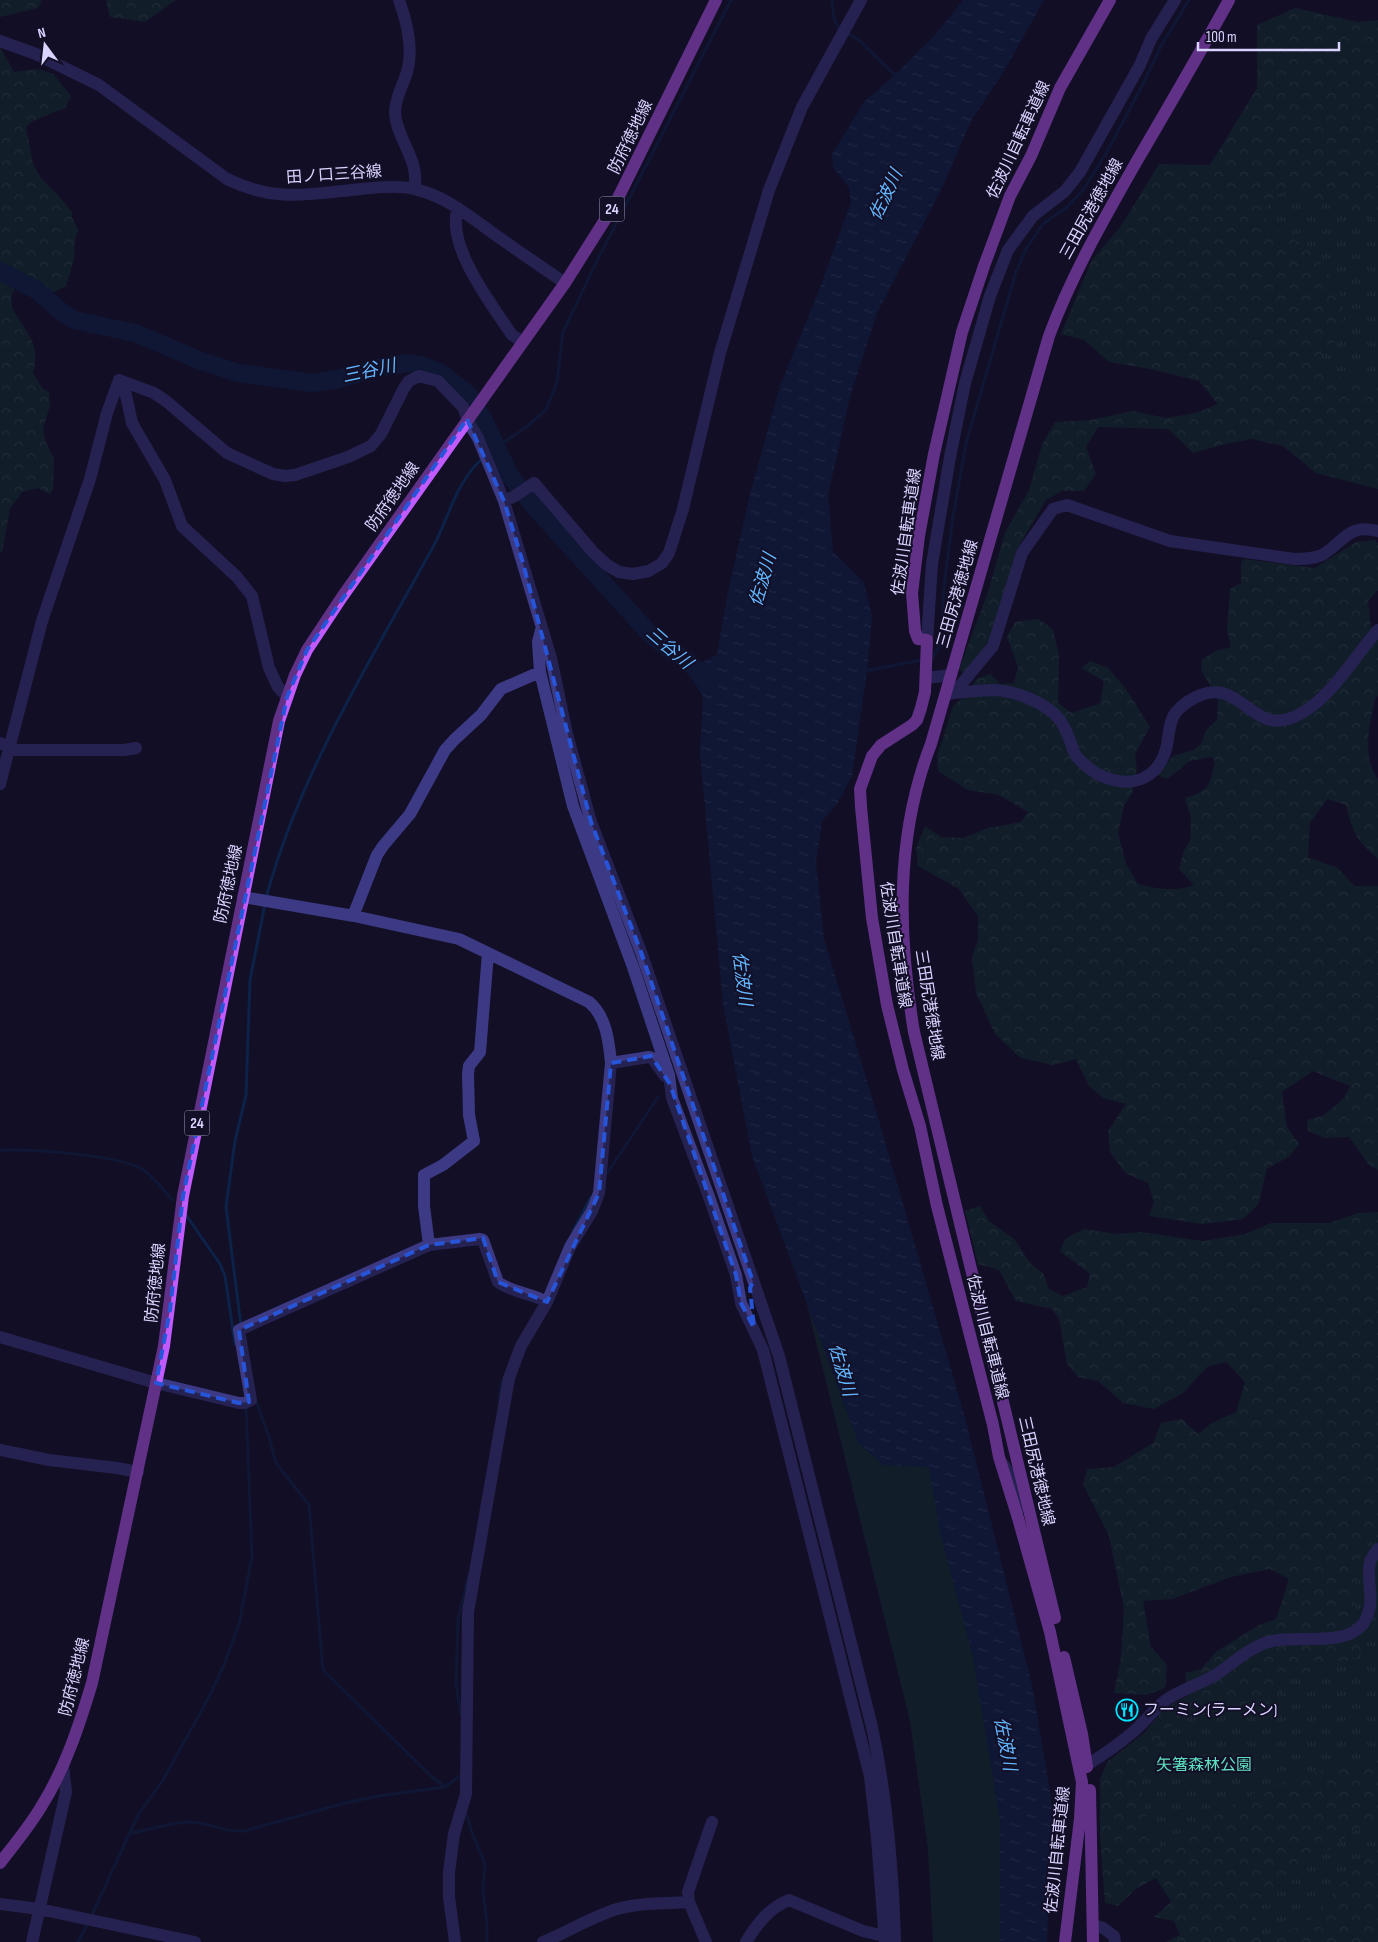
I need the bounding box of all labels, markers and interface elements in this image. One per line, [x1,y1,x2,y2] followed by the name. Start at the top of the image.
[20,20,70,70] north arrow
[1198,20,1339,52] scale bar
[36,24,48,42] text: N
[1206,28,1237,47] text: 100 m
[983,78,1055,202] street label: 佐波川自転車道線
[605,97,657,177] street label: 防府徳地線
[1057,155,1127,263] street label: 三田尻港徳地線
[285,162,383,188] street label: 田ノ口三谷線
[865,164,908,224] water label: 佐波川
[600,196,624,222] road number: 24
[340,355,400,387] water label: 三谷川
[362,459,424,535] street label: 防府徳地線
[889,467,925,597] street label: 佐波川自転車道線
[933,538,983,650] street label: 三田尻港徳地線
[745,549,781,609] water label: 佐波川
[642,622,698,675] water label: 三谷川
[211,843,247,925] street label: 防府徳地線
[876,880,914,1010] street label: 佐波川自転車道線
[911,948,947,1062] street label: 三田尻港徳地線
[728,951,756,1009] water label: 佐波川
[184,1110,210,1136] road number: 24
[142,1242,170,1324] street label: 防府徳地線
[962,1273,1012,1401] street label: 佐波川自転車道線
[824,1341,861,1401] water label: 佐波川
[1014,1414,1058,1528] street label: 三田尻港徳地線
[56,1636,94,1718] street label: 防府徳地線
[1115,1698,1139,1722] restaurant icon: フーミン(ラーメン)
[1143,1701,1277,1720] place label: フーミン(ラーメン)
[990,1715,1021,1774] water label: 佐波川
[1156,1756,1252,1775] park label: 矢箸森林公園
[1042,1785,1074,1915] street label: 佐波川自転車道線

